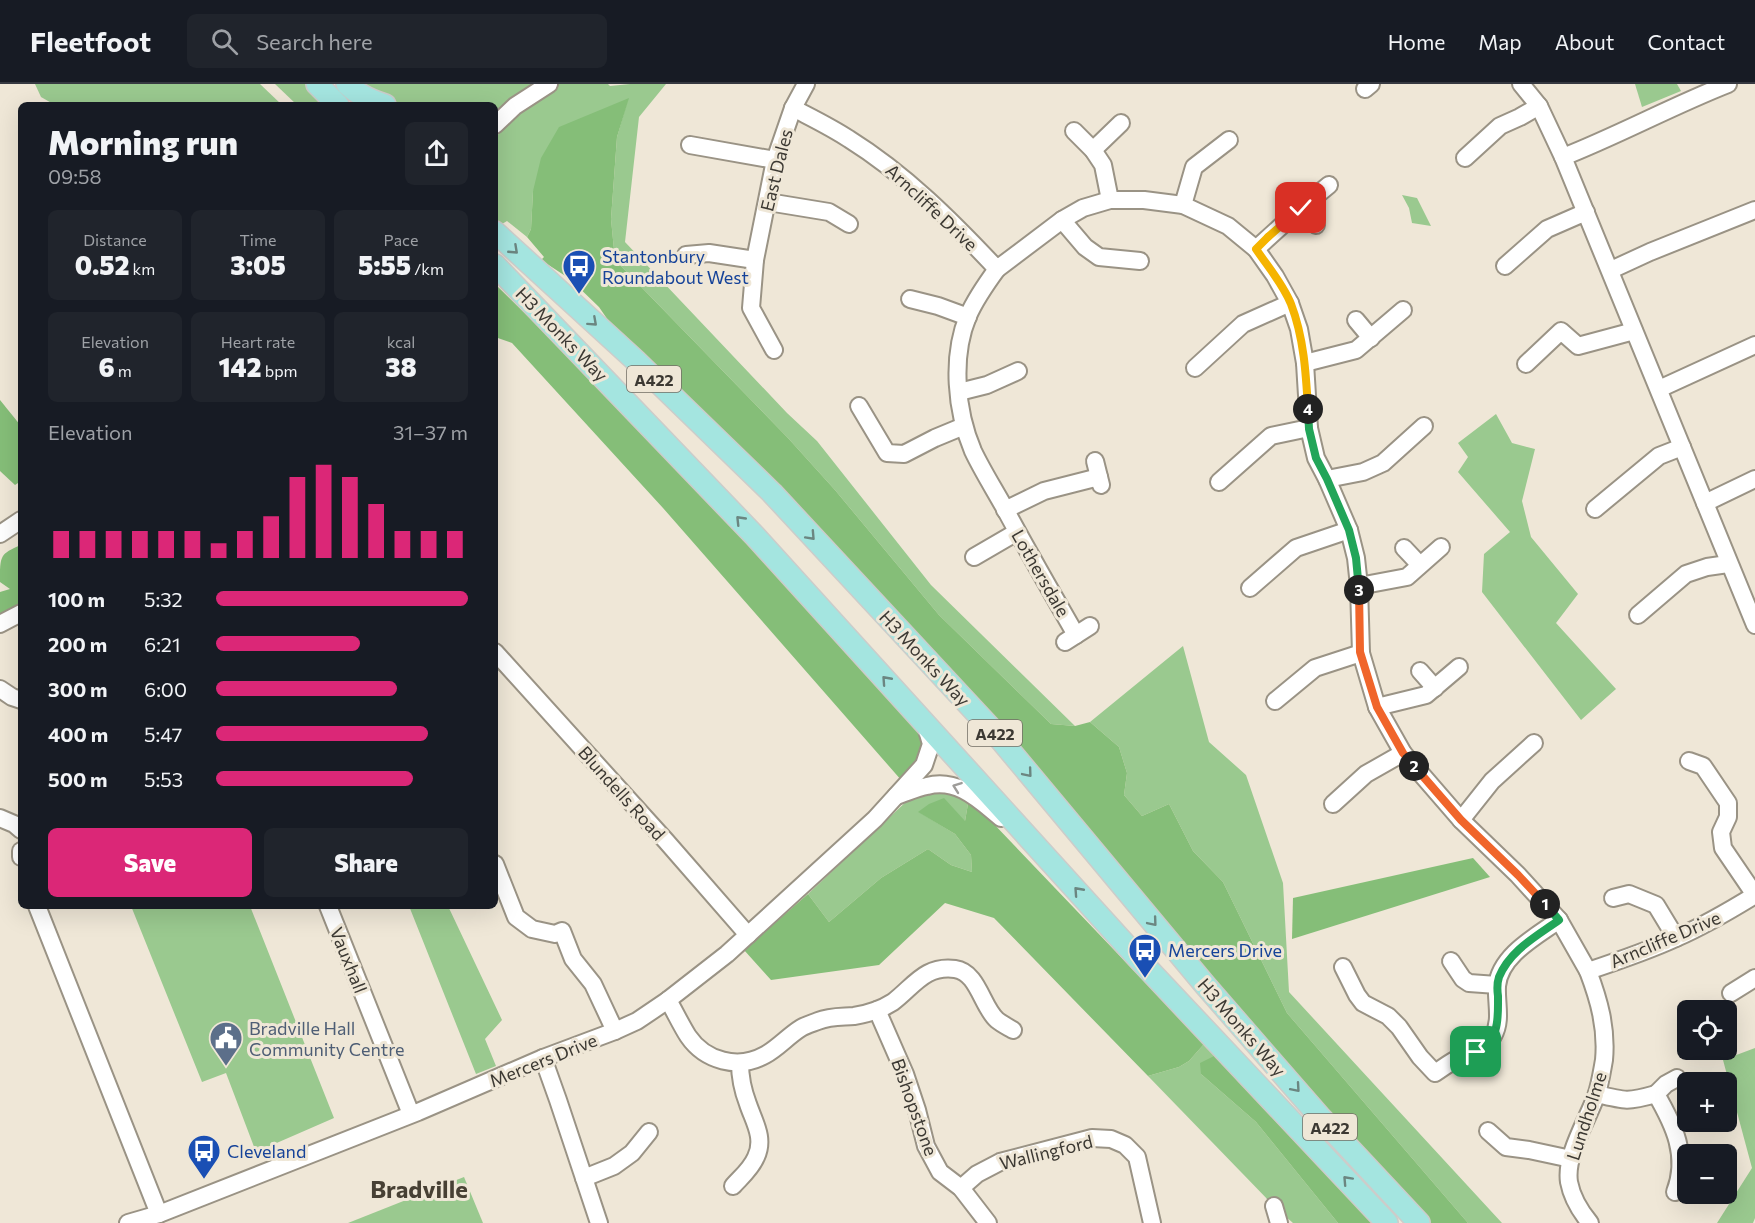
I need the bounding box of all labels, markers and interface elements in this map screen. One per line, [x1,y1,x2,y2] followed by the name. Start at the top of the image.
[187,14,607,68] search box
[30,24,151,58] text: Fleetfoot
[208,25,241,58] icon: search
[256,28,373,55] text: Search here
[1388,29,1445,54] text: Home
[1478,29,1522,54] text: Map
[1555,29,1614,54] text: About
[1647,29,1725,54] text: Contact
[48,121,238,162] text: Morning run
[405,122,468,185] button: share
[755,127,797,213] street label: East Dales
[881,159,983,255] street label: Arncliffe Drive
[48,164,102,188] text: 09:58
[1275,182,1326,233] pin
[1284,191,1317,224] icon: check
[83,230,147,249] text: Distance
[240,230,276,249] text: Time
[384,230,418,249] text: Pace
[508,243,518,254] one-way arrow
[602,245,749,288] place label: Stantonbury Roundabout West
[561,248,597,295] bus stop icon: Stantonbury Roundabout West
[75,249,130,280] text: 0.52
[230,249,286,280] text: 3:05
[358,249,411,280] text: 5:55
[130,259,155,278] text: km
[411,259,444,278] text: /km
[511,282,613,386] street label: H3 Monks Way
[586,315,597,326] one-way arrow
[81,332,149,351] text: Elevation
[221,332,295,351] text: Heart rate
[387,332,415,351] text: kcal
[98,351,115,382] text: 6
[218,351,262,382] text: 142
[385,351,417,382] text: 38
[115,361,132,380] text: m
[262,361,298,380] text: bpm
[627,366,681,392] road number: A422
[1293,394,1323,424] pin: 4
[1303,399,1313,418] text: 4
[48,420,133,444] text: Elevation
[393,420,468,444] text: 31–37 m
[736,517,747,527] one-way arrow
[1007,525,1075,621] street label: Lothersdale
[804,528,815,539] one-way arrow
[1344,575,1374,605] pin: 3
[1354,580,1364,599] text: 3
[48,587,105,611] text: 100 m
[144,587,183,611] text: 5:32
[875,606,975,710] street label: H3 Monks Way
[48,632,107,656] text: 200 m
[144,632,181,656] text: 6:21
[882,676,893,687] one-way arrow
[48,677,108,701] text: 300 m
[144,677,187,701] text: 6:00
[968,720,1022,746] road number: A422
[48,722,108,746] text: 400 m
[144,722,182,746] text: 5:47
[574,741,670,845] street label: Blundells Road
[1399,751,1429,781] pin: 2
[1409,756,1419,775] text: 2
[1020,766,1031,777] one-way arrow
[48,767,108,791] text: 500 m
[144,767,183,791] text: 5:53
[952,782,962,795] one-way arrow
[48,828,252,897] button: Save
[264,828,468,897] button: Share
[1074,888,1085,898] one-way arrow
[1530,889,1560,919] pin: 1
[1541,894,1549,913] text: 1
[1606,906,1724,972] street label: Arncliffe Drive
[1145,915,1156,926] one-way arrow
[326,924,372,996] street label: Vauxhall
[1127,932,1163,979] bus stop icon: Mercers Drive
[1168,939,1282,961] place label: Mercers Drive
[1193,973,1291,1081] street label: H3 Monks Way
[1677,1000,1737,1204] map controls
[1677,1000,1737,1060] button: locate
[249,1017,405,1060] place label: Bradville Hall Community Centre
[208,1020,244,1067] public building icon: Bradville Hall Community Centre
[1450,1026,1501,1077] pin
[486,1028,600,1092] street label: Mercers Drive
[1459,1035,1492,1068] icon: arrive
[887,1055,943,1159] street label: Bishopstone
[1561,1069,1611,1163] street label: Lundholme
[1677,1072,1737,1132] button: +
[1288,1082,1299,1093] one-way arrow
[1303,1114,1357,1140] road number: A422
[997,1130,1095,1174] street label: Wallingford
[186,1133,222,1180] bus stop icon: Cleveland
[227,1140,306,1162] place label: Cleveland
[1677,1144,1737,1204] button: −
[370,1174,468,1203] district label: Bradville
[1344,1177,1355,1188] one-way arrow

